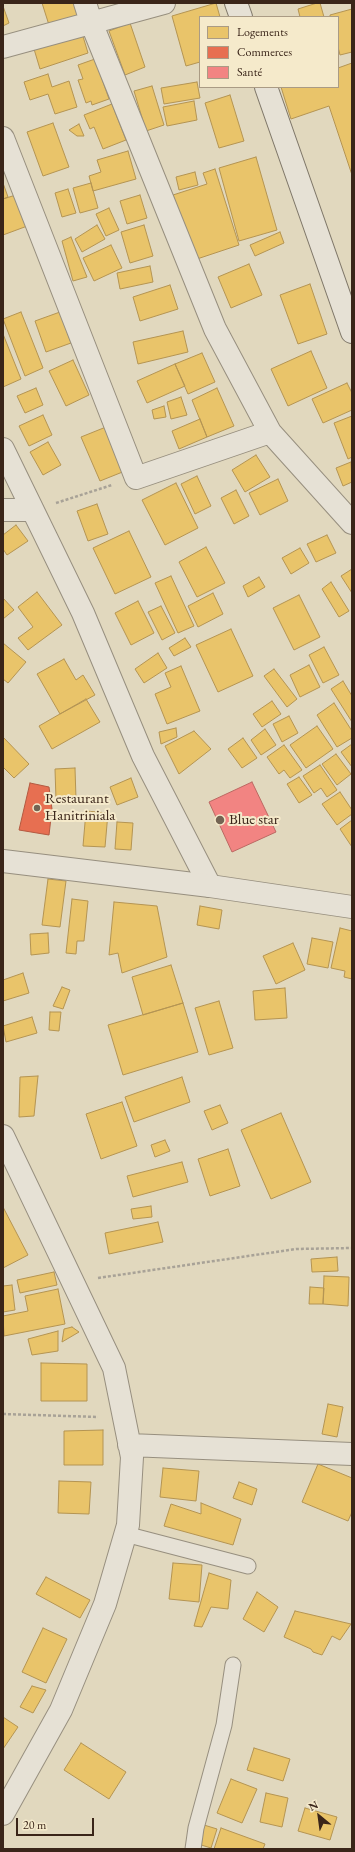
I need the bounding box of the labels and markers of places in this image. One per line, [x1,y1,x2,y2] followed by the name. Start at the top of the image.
[45,790,115,825] place label: Restaurant Hanitriniala
[32,803,42,813] marker: Restaurant Hanitriniala
[229,811,279,829] place label: Blue star
[214,814,226,826] marker: Blue star

